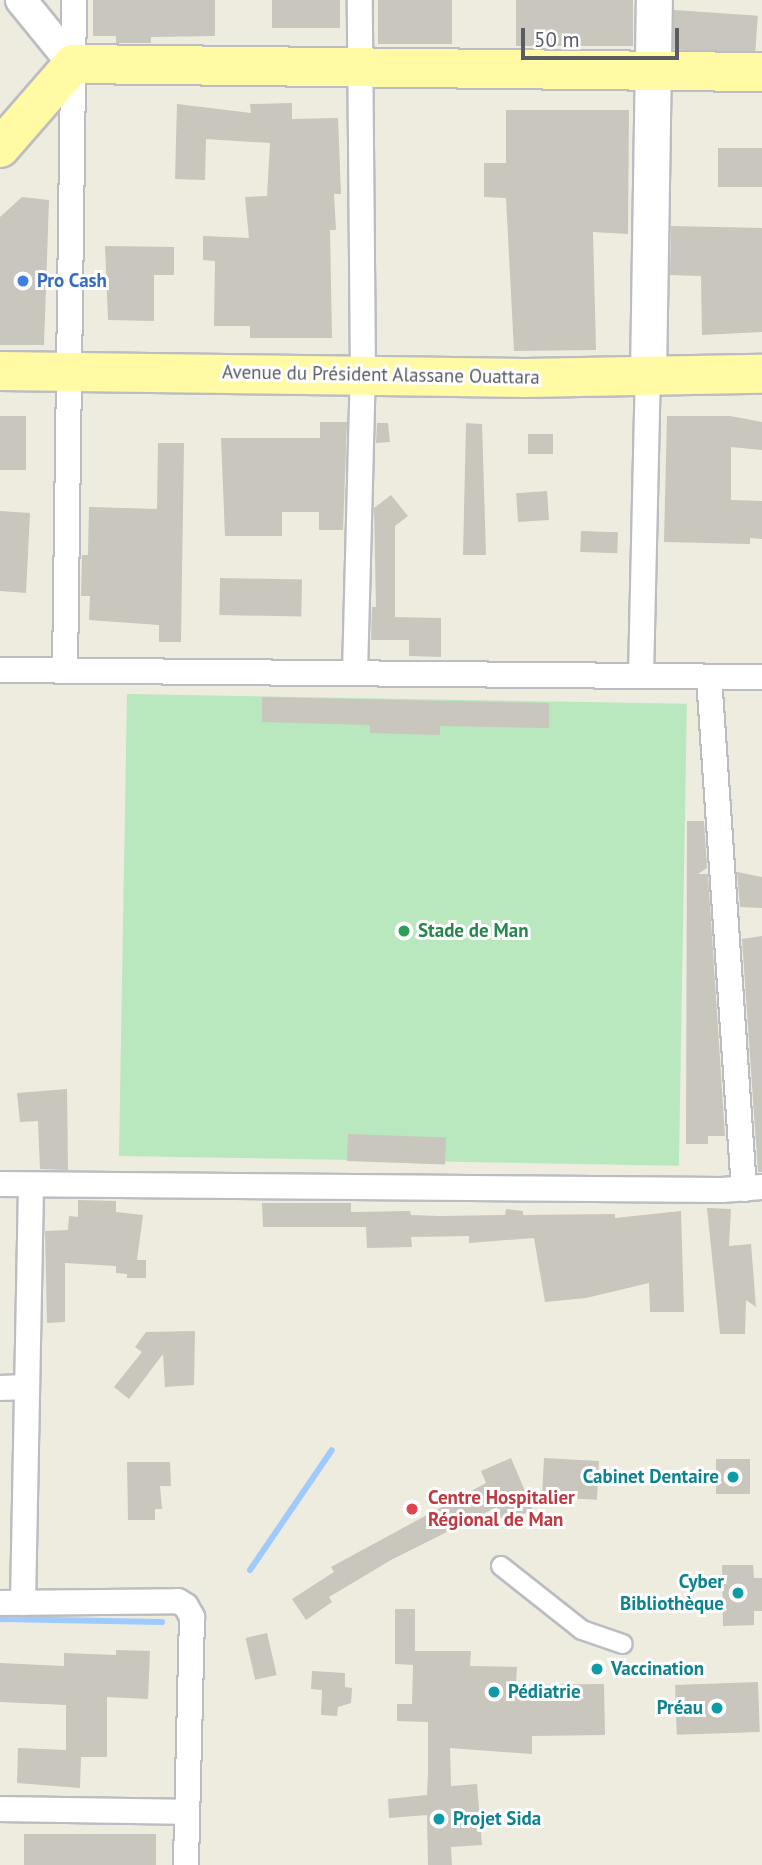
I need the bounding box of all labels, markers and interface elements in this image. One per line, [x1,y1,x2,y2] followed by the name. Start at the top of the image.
[524,14,682,58] scale bar
[534,26,580,53] text: 50 m
[37,270,107,292] place label: Pro Cash
[15,273,31,289] marker: Pro Cash
[222,361,540,389] street label: Avenue du Président Alassane Ouattara
[418,920,529,942] place label: Stade de Man
[396,923,412,939] marker: Stade de Man
[583,1466,719,1488] place label: Cabinet Dentaire
[725,1469,741,1485] marker: Cabinet Dentaire
[428,1487,575,1531] place label: Centre Hospitalier Régional de Man
[402,1499,422,1519] marker: Centre Hospitalier Régional de Man
[620,1571,724,1615] place label: Cyber Bibliothèque
[730,1585,746,1601] marker: Cyber Bibliothèque
[611,1658,704,1680] place label: Vaccination
[589,1661,605,1677] marker: Vaccination
[508,1681,581,1703] place label: Pédiatrie
[486,1684,502,1700] marker: Pédiatrie
[657,1697,703,1719] place label: Préau
[709,1700,725,1716] marker: Préau
[453,1808,541,1830] place label: Projet Sida
[431,1811,447,1827] marker: Projet Sida

